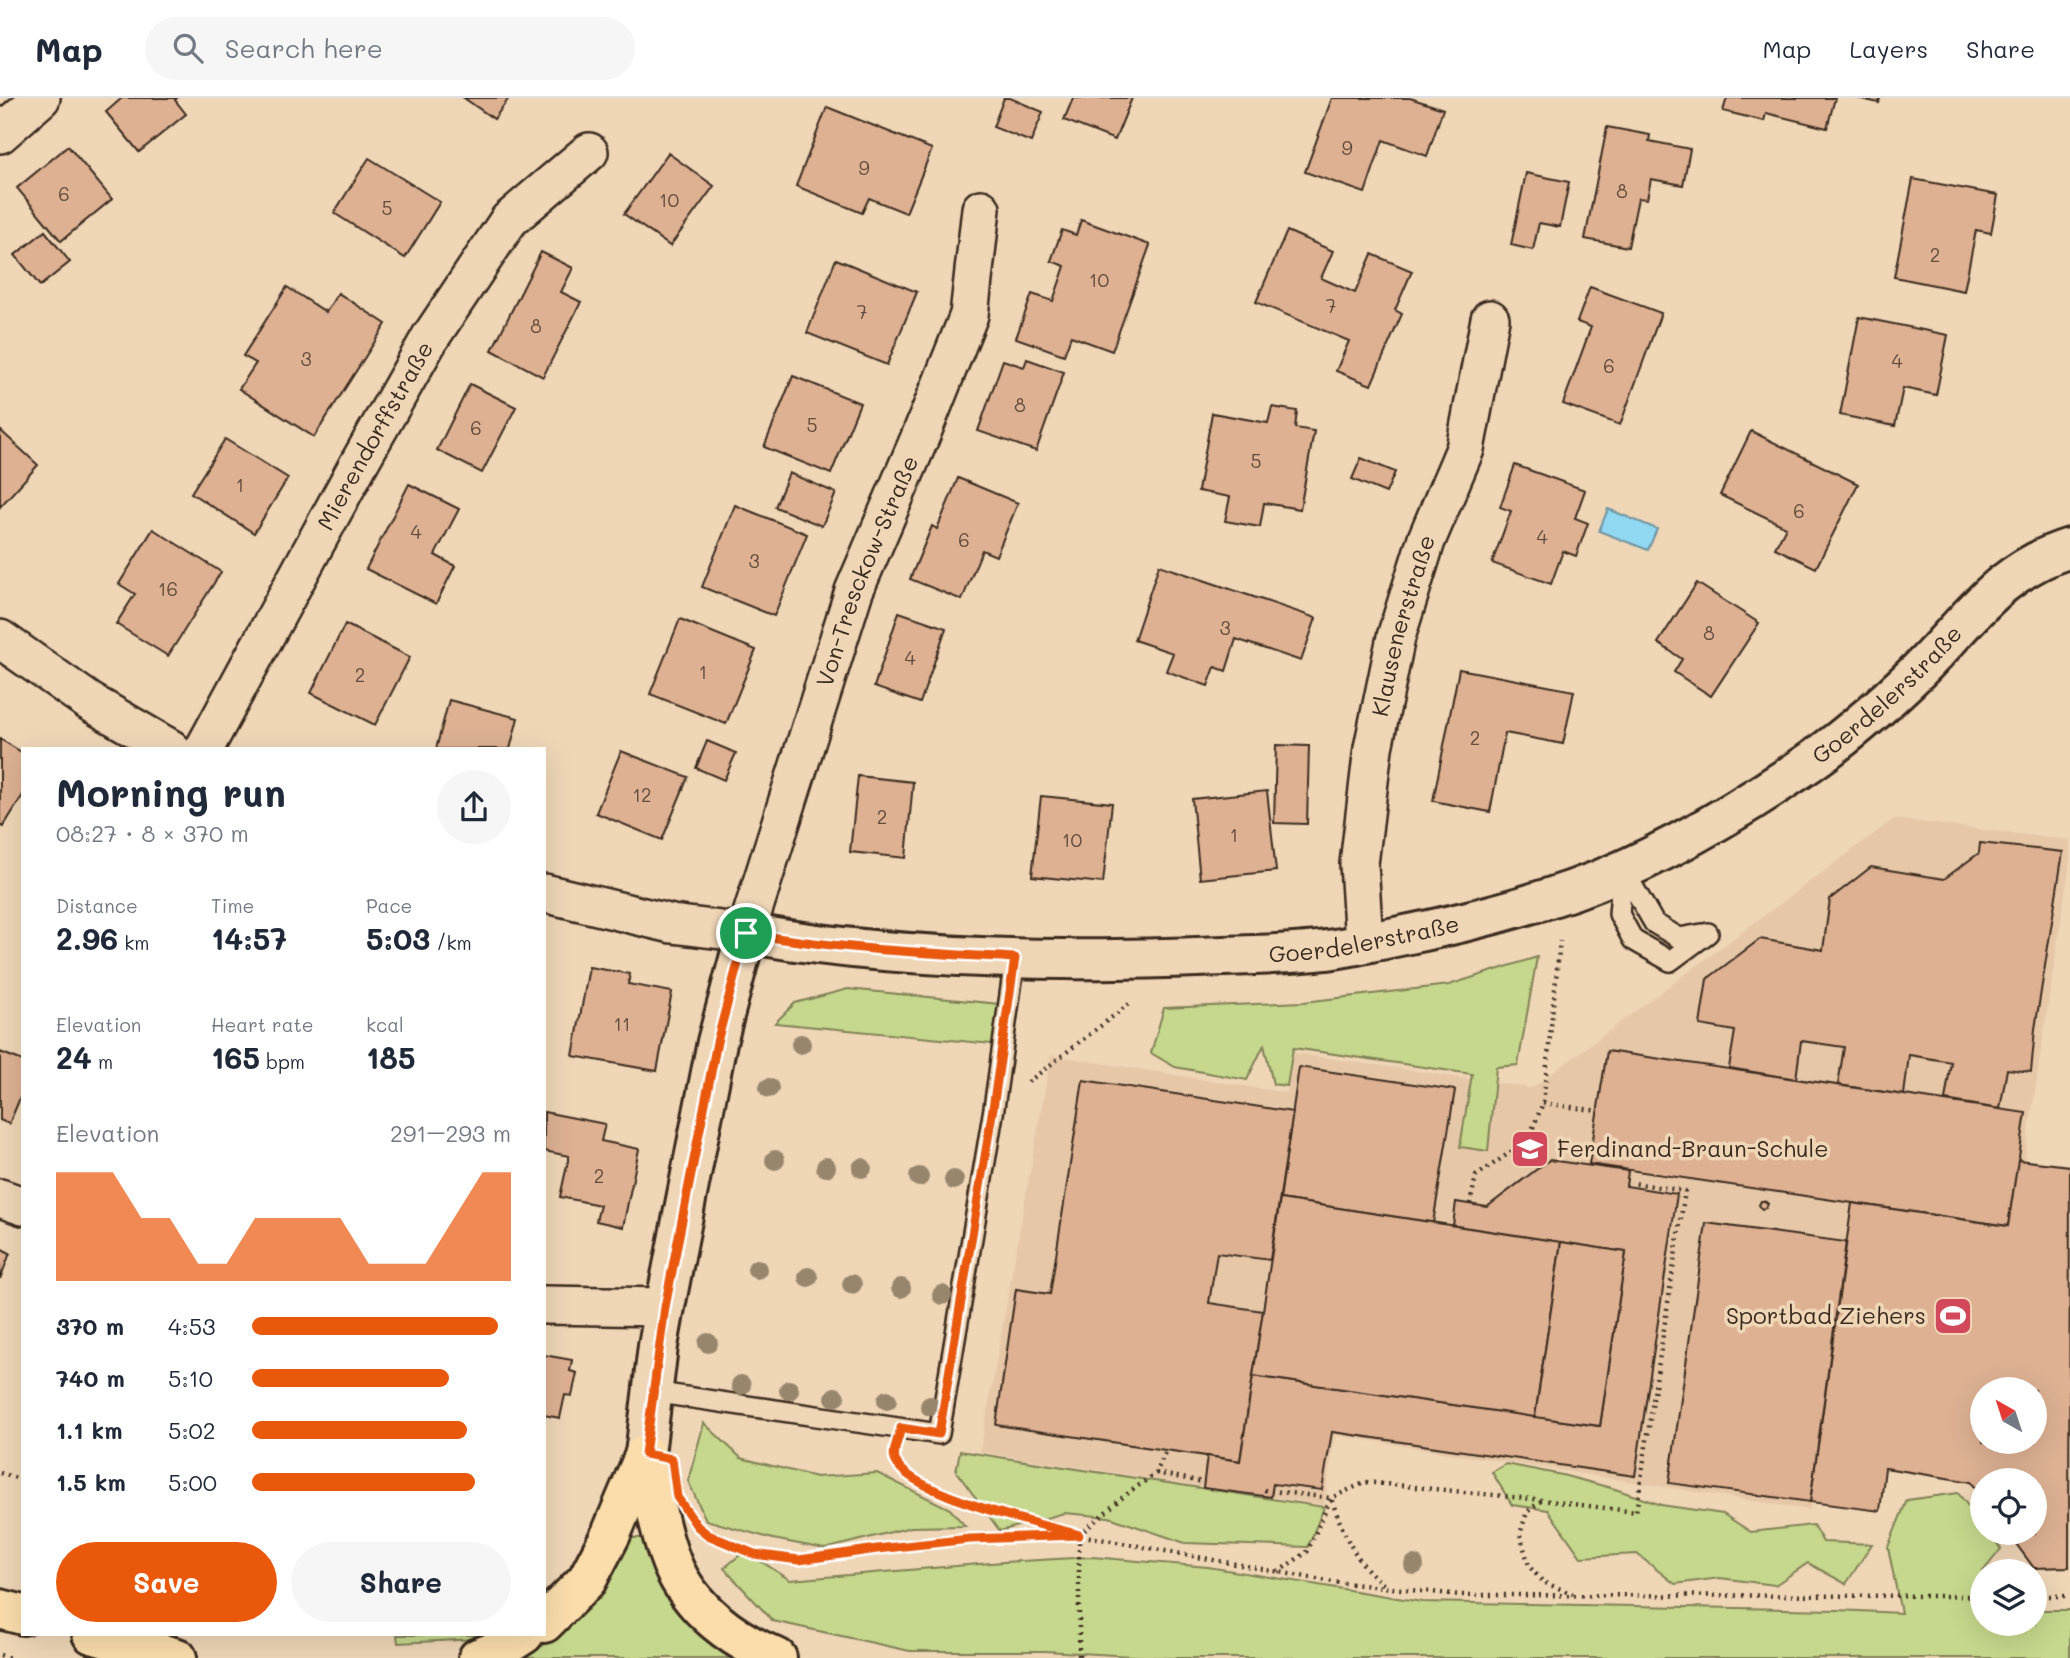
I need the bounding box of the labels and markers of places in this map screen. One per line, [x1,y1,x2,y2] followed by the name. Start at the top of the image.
[716,903,776,963] pin
[1509,1128,1551,1170] school or university icon: Ferdinand-Braun-Schule
[1557,1133,1829,1163] place label: Ferdinand-Braun-Schule
[1932,1295,1974,1337] sports icon: Sportbad Ziehers
[1726,1300,1926,1330] place label: Sportbad Ziehers

